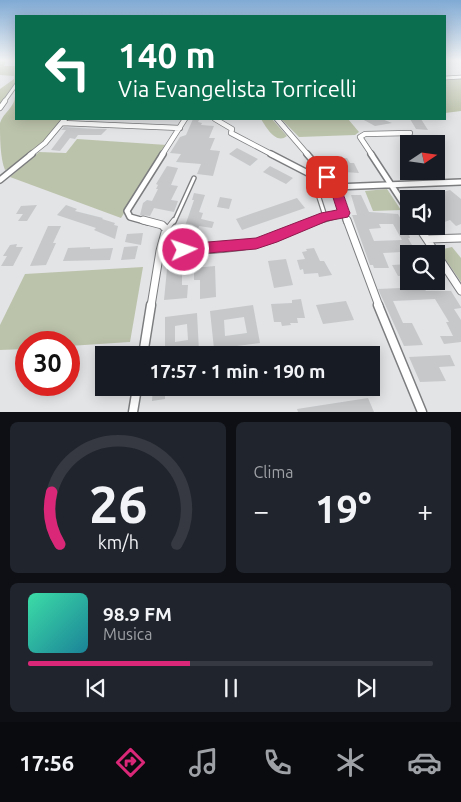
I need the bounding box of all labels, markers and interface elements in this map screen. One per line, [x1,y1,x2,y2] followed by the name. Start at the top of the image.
[35,35,100,100] icon: left
[118,35,216,75] text: 140 m
[118,76,357,101] text: Via Evangelista Torricelli
[400,135,445,180] north arrow
[400,135,445,290] map controls
[306,156,348,198] pin
[313,163,341,191] icon: arrive
[400,190,445,235] button: sound
[157,223,209,275] position arrow
[400,245,445,290] button: search
[15,331,80,396] speed limit sign: 30
[150,360,325,382] text: 17:57 · 1 min · 190 m
[254,463,293,481] text: Clima
[88,475,147,533] text: 26
[315,488,371,530] text: 19°
[254,495,269,526] text: −
[417,495,433,526] text: +
[97,532,138,552] text: km/h
[103,603,172,625] text: 98.9 FM
[103,625,153,643] text: Musica
[82,674,110,702] icon: previous
[217,674,245,702] icon: pause
[352,674,380,702] icon: next
[113,745,148,780] icon: directions
[186,745,221,780] icon: music
[260,745,295,780] icon: phone
[333,745,368,780] icon: climate
[407,745,442,780] icon: car
[19,750,74,775] text: 17:56

